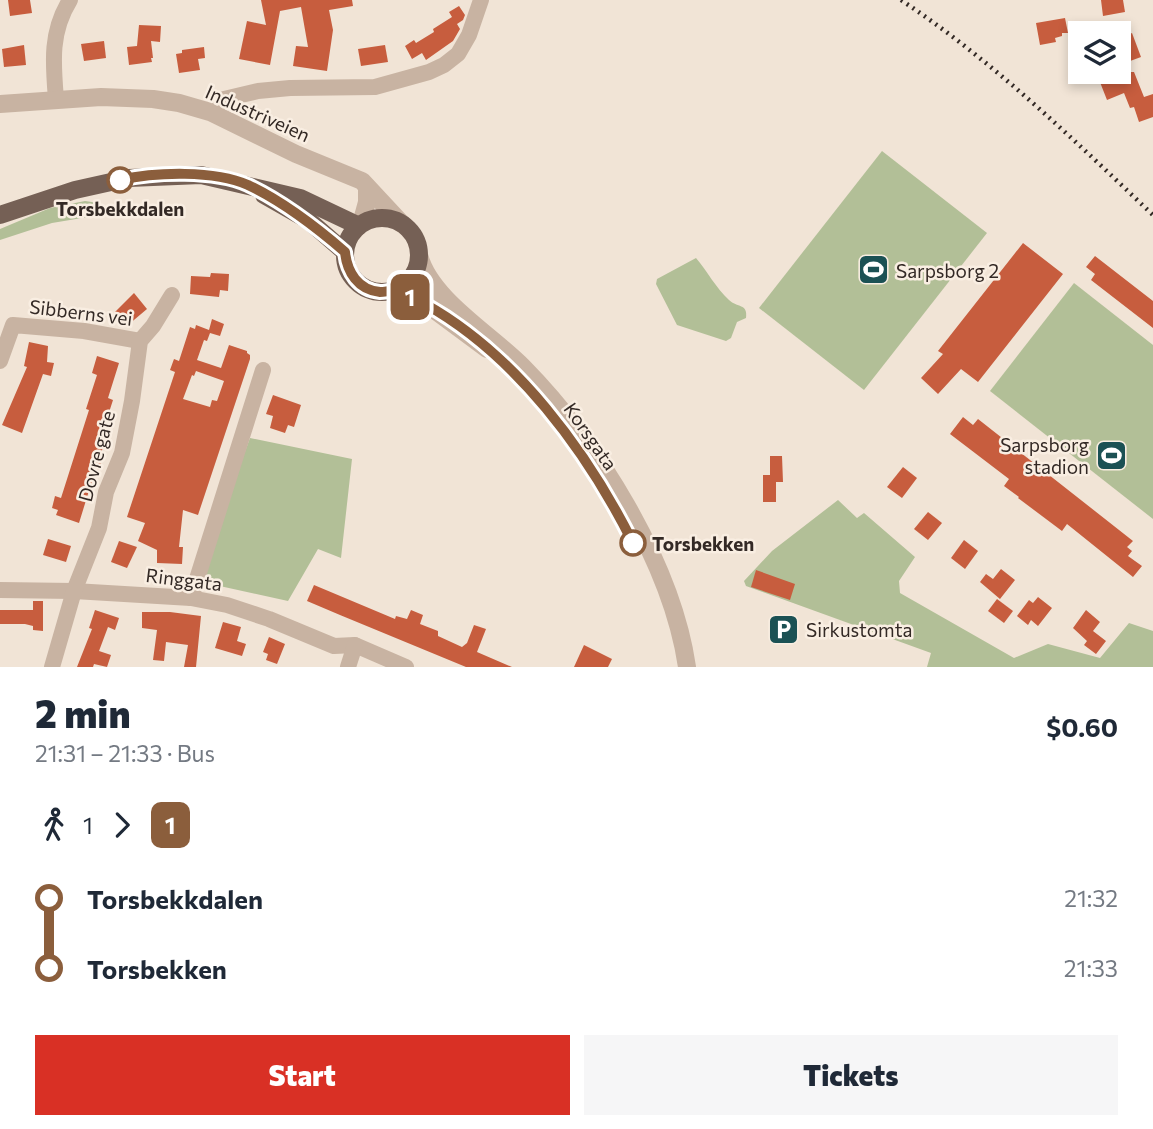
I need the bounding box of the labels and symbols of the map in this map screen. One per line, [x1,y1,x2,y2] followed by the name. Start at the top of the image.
[202,80,314,146] street label: Industriveien
[107,167,133,193] marker: Torsbekkdalen
[56,197,184,220] place label: Torsbekkdalen
[856,253,890,287] sports icon: Sarpsborg 2
[896,259,999,282] place label: Sarpsborg 2
[387,274,433,320] line badge: 1
[28,294,134,330] street label: Sibberns vei
[559,398,623,474] street label: Korsgata
[73,408,119,504] street label: Dovre gate
[1000,433,1089,478] place label: Sarpsborg stadion
[1095,438,1129,472] sports icon: Sarpsborg stadion
[620,530,646,556] marker: Torsbekken
[652,532,754,555] place label: Torsbekken
[145,563,223,595] street label: Ringgata
[766,612,800,646] parking icon: Sirkustomta
[806,618,912,641] place label: Sirkustomta

